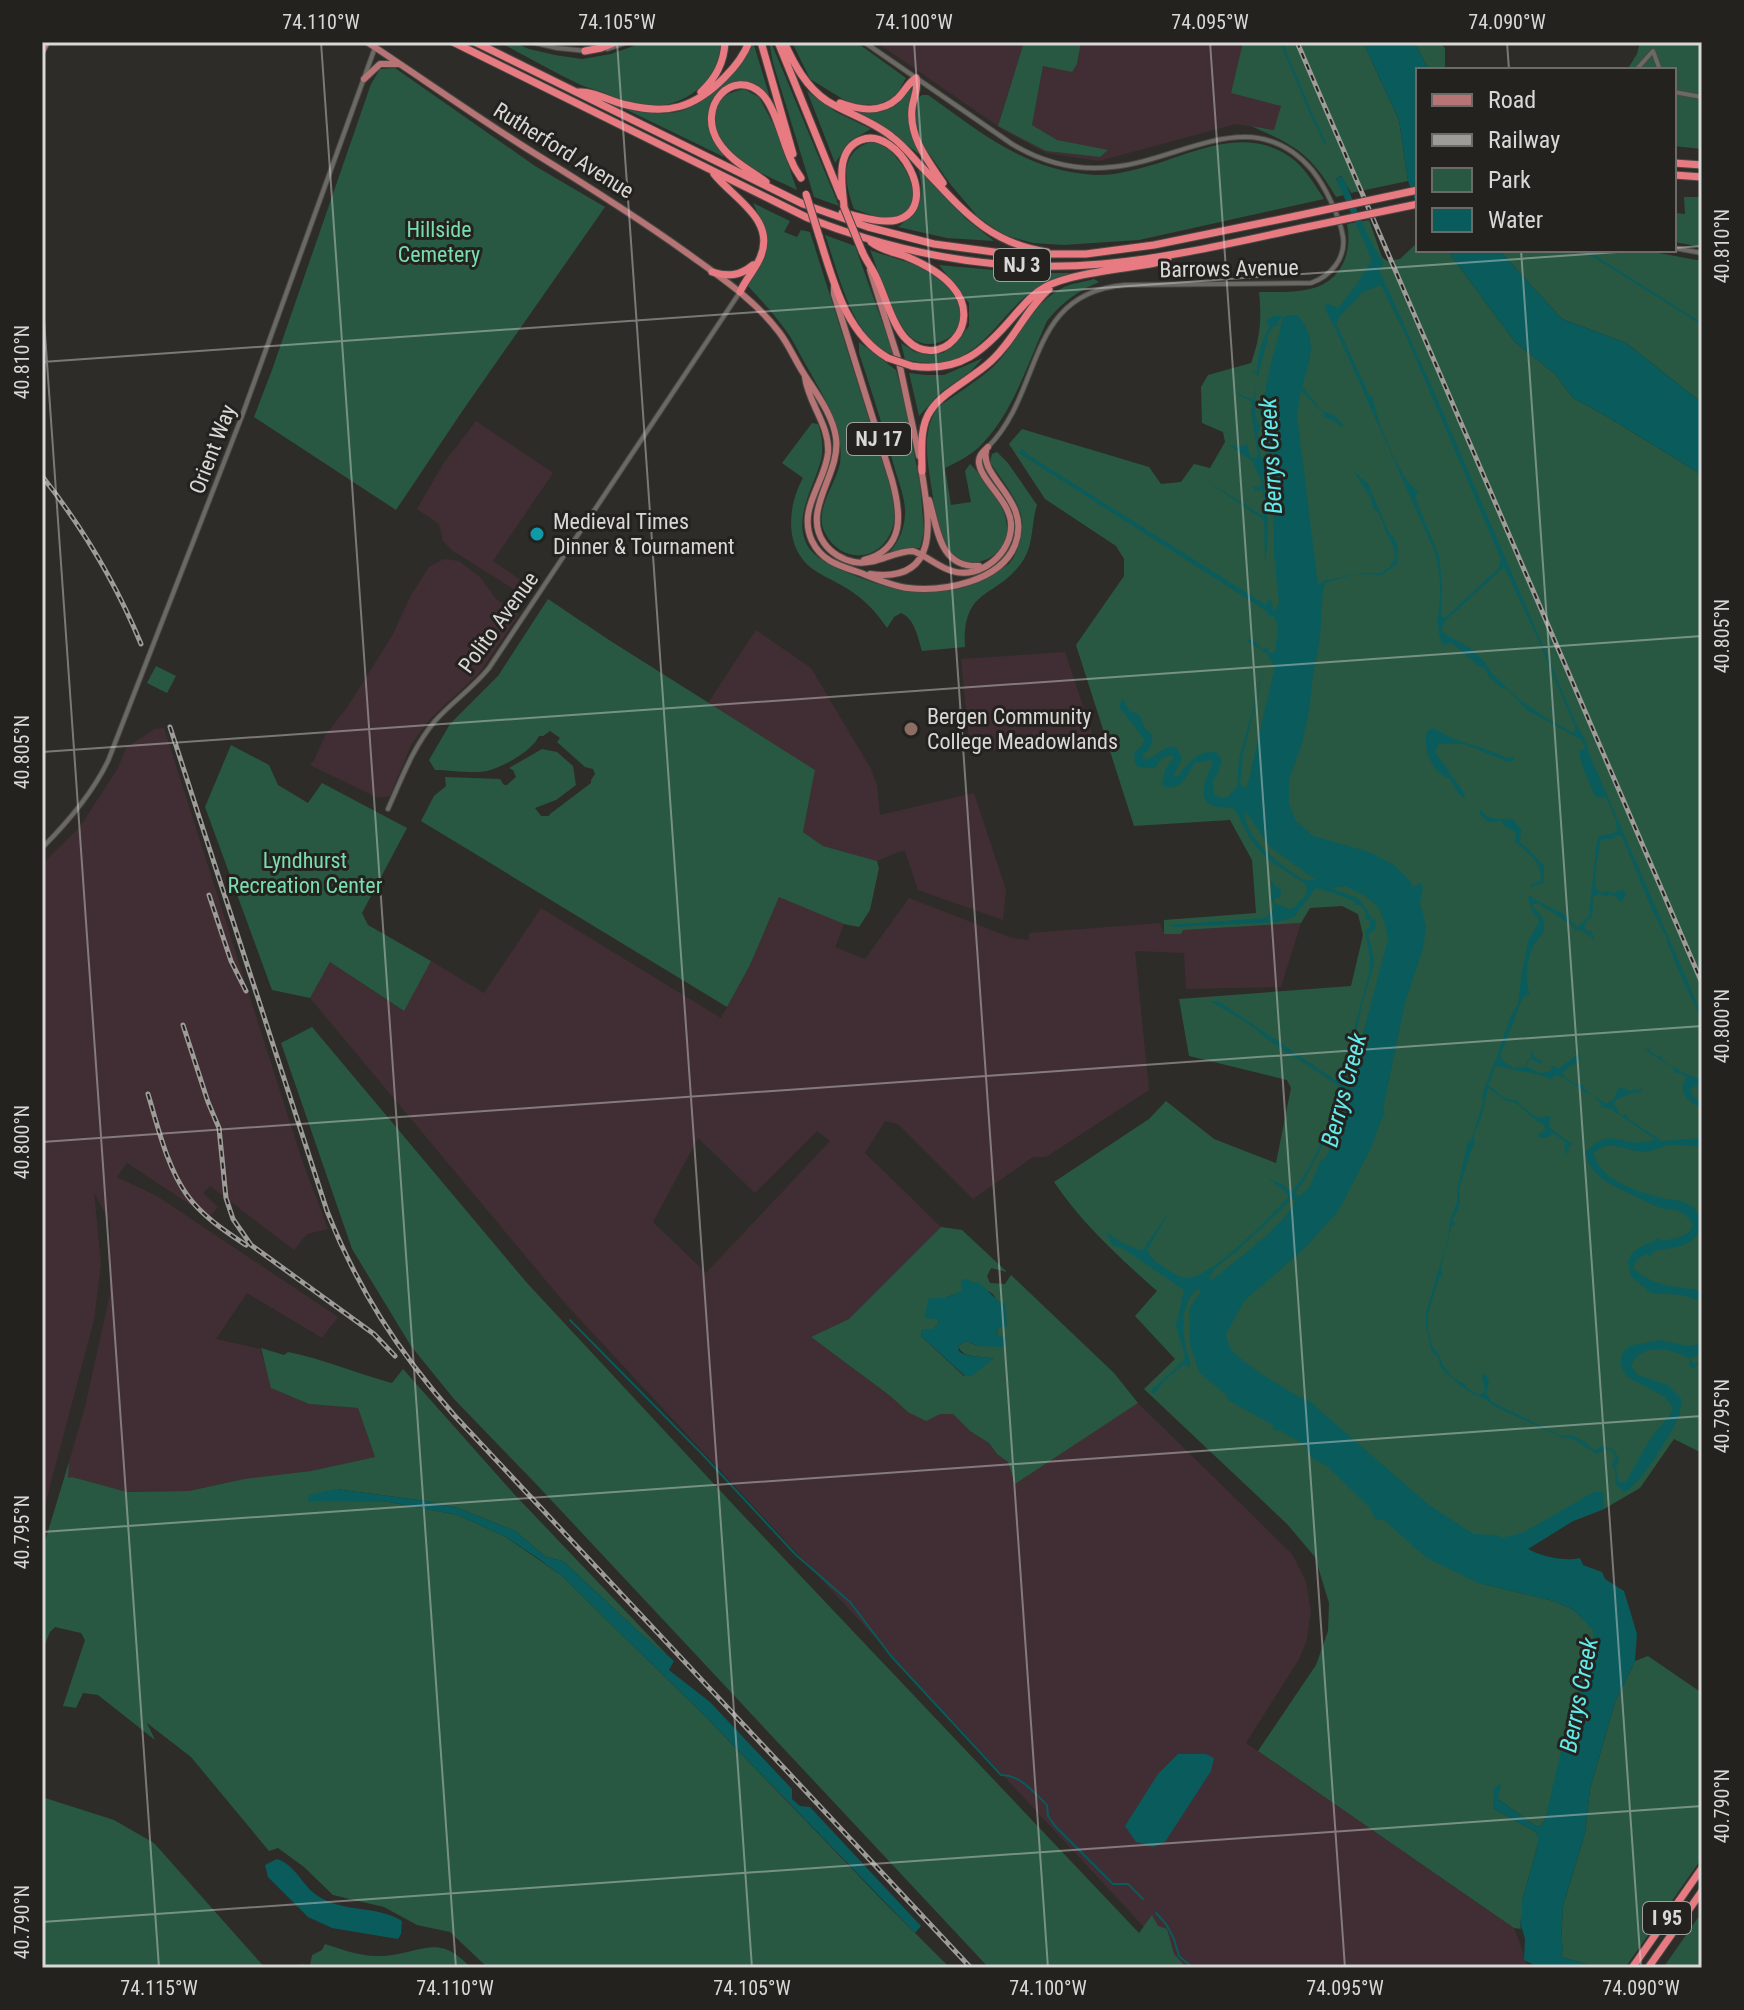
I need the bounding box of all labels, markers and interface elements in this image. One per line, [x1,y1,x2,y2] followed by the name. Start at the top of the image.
[282,10,360,34] text: 74.110°W
[578,10,656,34] text: 74.105°W
[875,10,953,34] text: 74.100°W
[1171,10,1249,34] text: 74.095°W
[1468,10,1546,34] text: 74.090°W
[1416,68,1676,252] legend
[1488,86,1536,114] text: Road
[489,97,638,204] street label: Rutherford Avenue
[1488,126,1560,154] text: Railway
[1488,166,1531,194] text: Park
[1488,206,1543,234] text: Water
[1710,209,1734,283] text: 40.810°N
[398,217,480,267] park label: Hillside Cemetery
[994,249,1050,281] road number: NJ 3
[1159,255,1299,282] street label: Barrows Avenue
[10,325,34,399] text: 40.810°N
[1254,397,1288,515] water label: Berrys Creek
[184,401,241,497] street label: Orient Way
[847,423,911,455] road number: NJ 17
[553,509,735,559] place label: Medieval Times Dinner & Tournament
[528,525,546,543] marker: Medieval Times Dinner & Tournament
[453,567,543,678] street label: Polito Avenue
[1710,599,1734,673] text: 40.805°N
[927,704,1118,754] place label: Bergen Community College Meadowlands
[10,715,34,789] text: 40.805°N
[902,720,920,738] marker: Bergen Community College Meadowlands
[228,848,383,898] park label: Lyndhurst Recreation Center
[1710,989,1734,1063] text: 40.800°N
[1315,1030,1373,1150] water label: Berrys Creek
[10,1105,34,1179] text: 40.800°N
[1710,1379,1734,1453] text: 40.795°N
[10,1495,34,1569] text: 40.795°N
[1554,1635,1604,1755] water label: Berrys Creek
[1710,1769,1734,1843] text: 40.790°N
[10,1885,34,1959] text: 40.790°N
[1643,1902,1691,1934] road number: I 95
[120,1976,198,2000] text: 74.115°W
[416,1976,494,2000] text: 74.110°W
[713,1976,791,2000] text: 74.105°W
[1009,1976,1087,2000] text: 74.100°W
[1306,1976,1384,2000] text: 74.095°W
[1602,1976,1680,2000] text: 74.090°W

